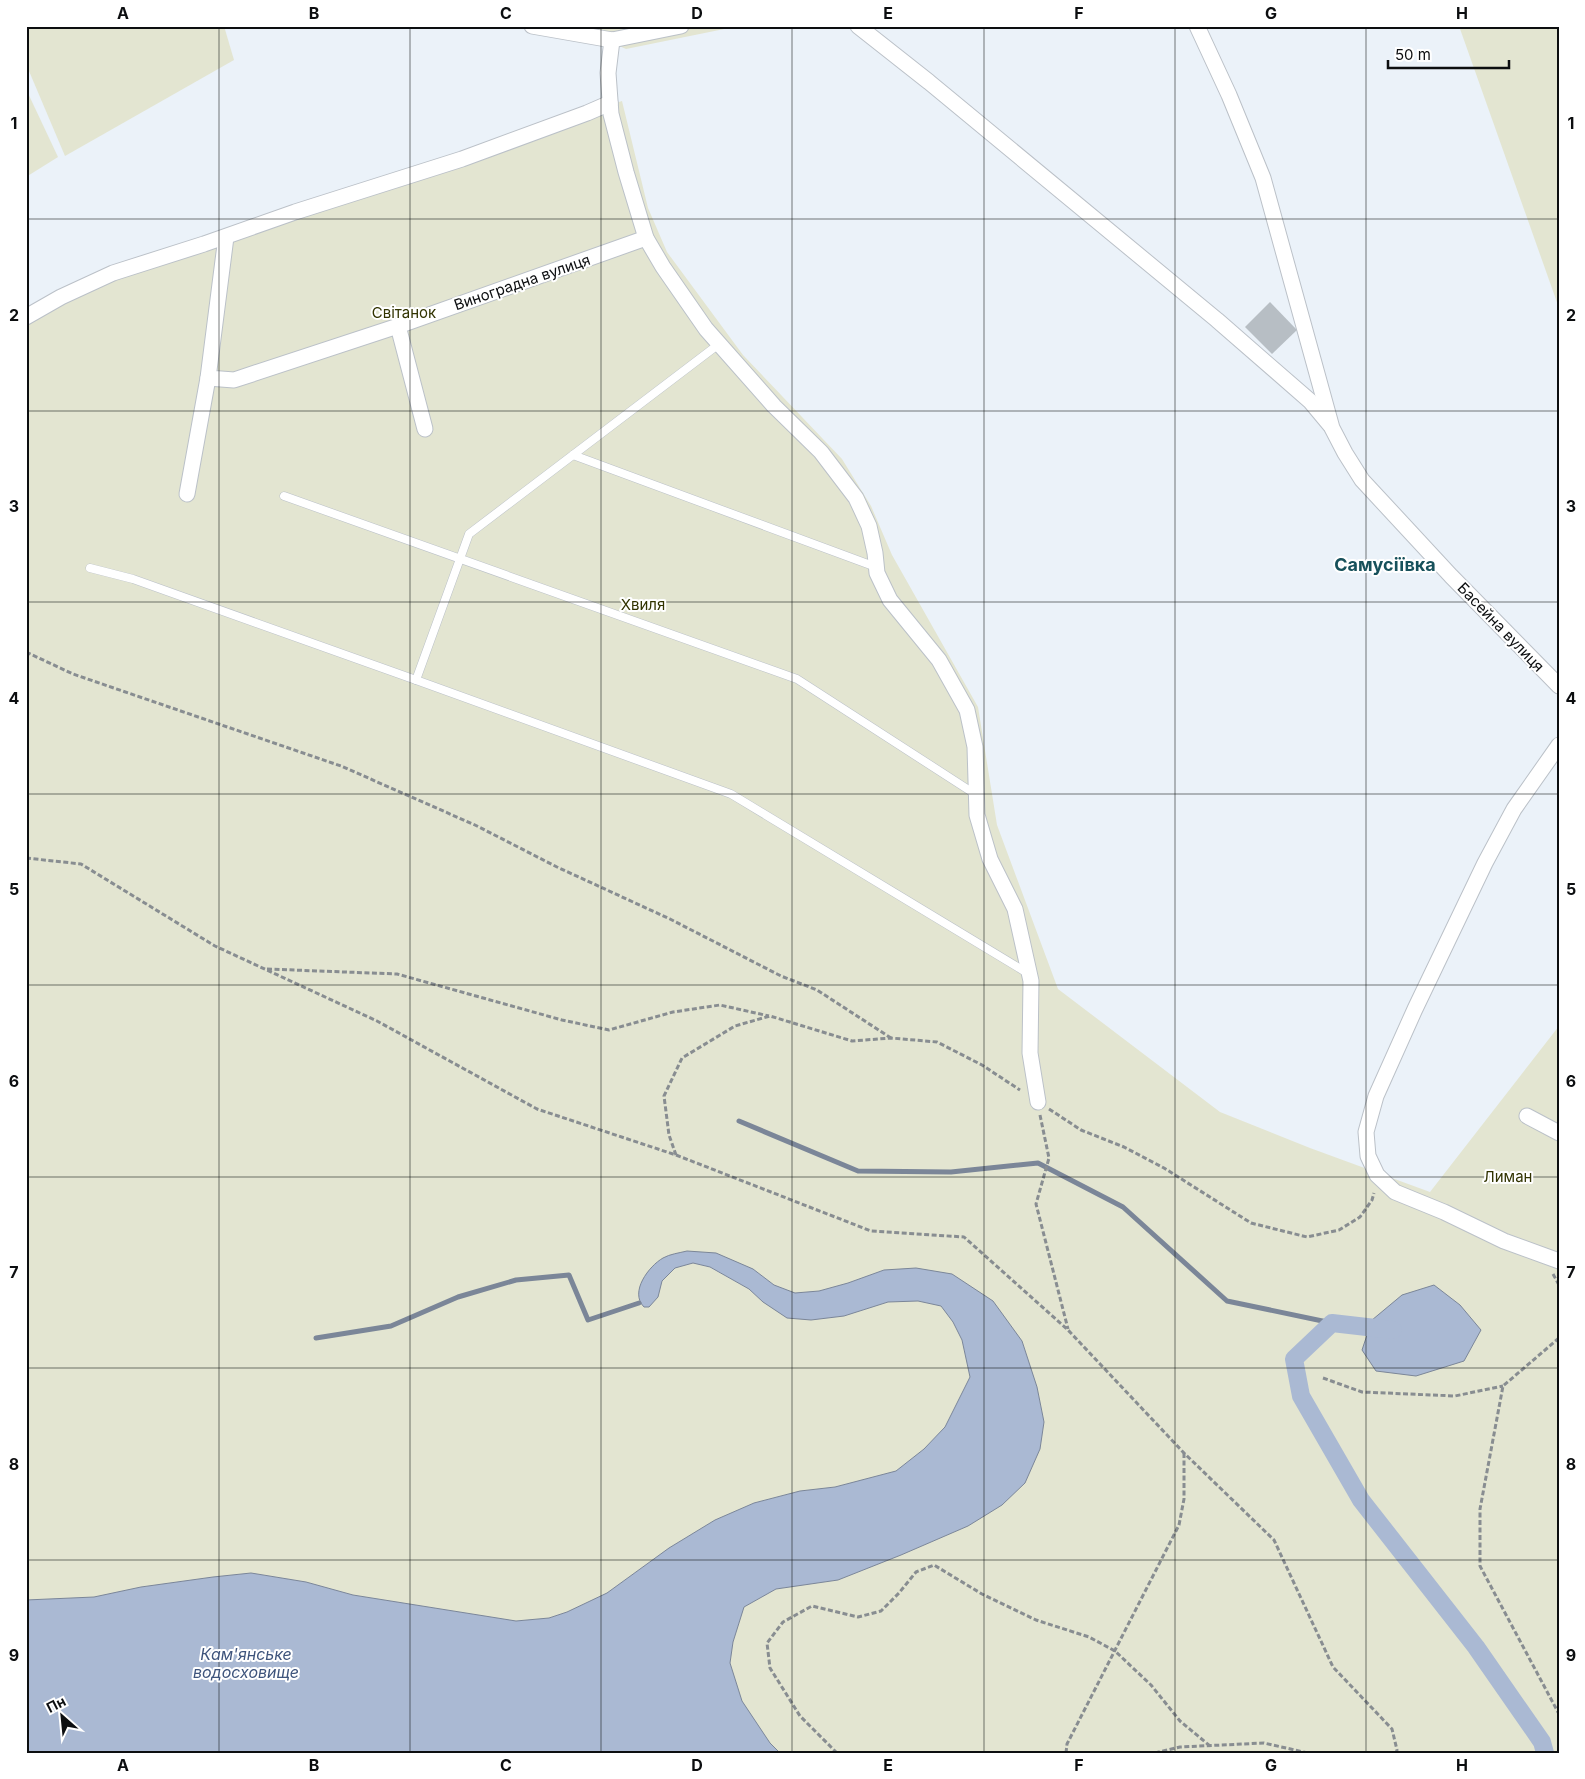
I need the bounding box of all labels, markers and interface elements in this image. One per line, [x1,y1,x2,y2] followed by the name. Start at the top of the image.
[117,3,129,23] text: A
[309,3,319,23] text: B
[500,3,512,23] text: C
[691,3,703,23] text: D
[883,3,893,23] text: E
[1074,3,1084,23] text: F
[1265,3,1277,23] text: G
[1456,3,1468,23] text: H
[1388,38,1509,70] scale bar
[1395,45,1431,64] text: 50 m
[11,113,17,133] text: 1
[1568,113,1574,133] text: 1
[451,250,593,314] street label: Виноградна вулиця
[372,303,436,322] park label: Світанок
[9,305,19,325] text: 2
[1566,305,1576,325] text: 2
[9,496,19,516] text: 3
[1566,496,1576,516] text: 3
[1334,554,1436,575] district label: Самусіївка
[1454,578,1548,676] street label: Басейна вулиця
[621,595,665,614] park label: Хвиля
[9,688,20,708] text: 4
[1566,688,1577,708] text: 4
[9,879,19,899] text: 5
[1566,879,1576,899] text: 5
[9,1071,19,1091] text: 6
[1566,1071,1576,1091] text: 6
[1484,1167,1532,1186] park label: Лиман
[9,1262,19,1282] text: 7
[1566,1262,1576,1282] text: 7
[9,1454,19,1474] text: 8
[1566,1454,1576,1474] text: 8
[193,1644,299,1682] water label: Кам'янське водосховище
[9,1645,19,1665] text: 9
[1566,1645,1576,1665] text: 9
[38,1692,88,1742] north arrow
[43,1692,68,1716] text: Пн
[117,1755,129,1775] text: A
[309,1755,319,1775] text: B
[500,1755,512,1775] text: C
[691,1755,703,1775] text: D
[883,1755,893,1775] text: E
[1074,1755,1084,1775] text: F
[1265,1755,1277,1775] text: G
[1456,1755,1468,1775] text: H

